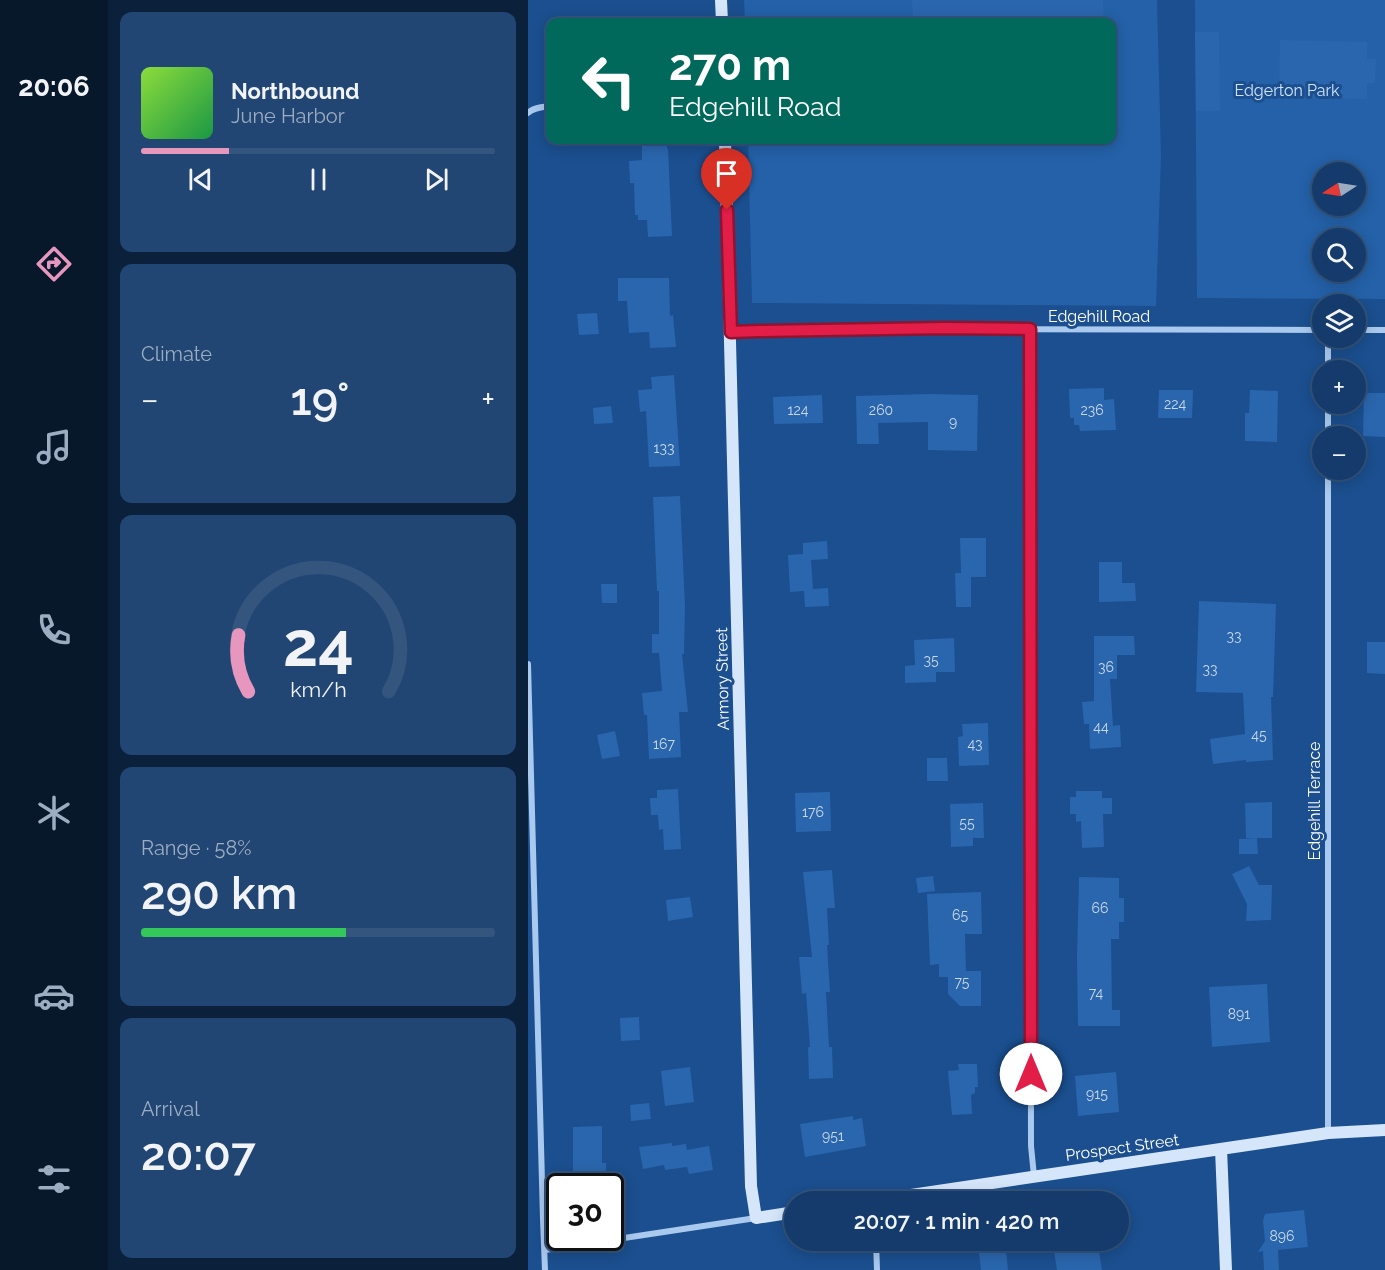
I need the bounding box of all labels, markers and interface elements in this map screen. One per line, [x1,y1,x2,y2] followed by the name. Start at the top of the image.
[669,41,791,90] text: 270 m
[570,42,648,120] icon: left
[18,71,90,102] text: 20:06
[231,78,360,104] text: Northbound
[1234,81,1340,100] park label: Edgerton Park
[669,91,842,122] text: Edgehill Road
[231,104,345,128] text: June Harbor
[701,148,752,210] pin
[710,157,743,190] icon: arrive
[1312,162,1366,216] north arrow
[1312,162,1366,480] map controls
[184,163,217,196] icon: previous
[302,163,335,196] icon: pause
[420,163,453,196] icon: next
[1312,228,1366,282] button: search
[33,243,75,285] icon: directions
[1312,294,1366,348] button: layers
[1048,307,1150,326] street label: Edgehill Road
[141,342,212,366] text: Climate
[1312,360,1366,414] button: +
[291,373,349,426] text: 19°
[141,380,159,419] text: −
[481,380,495,419] text: +
[1164,396,1186,412] house number: 224
[788,402,809,418] house number: 124
[869,402,893,418] house number: 260
[1080,402,1104,418] house number: 236
[949,414,957,430] house number: 9
[33,426,75,468] icon: music
[1312,426,1366,480] button: −
[654,440,674,456] house number: 133
[283,607,353,681] text: 24
[33,609,75,651] icon: phone
[712,627,733,731] street label: Armory Street
[1227,628,1241,644] house number: 33
[923,652,939,668] house number: 35
[1098,659,1114,675] house number: 36
[1203,661,1217,677] house number: 33
[290,677,346,702] text: km/h
[1093,719,1109,735] house number: 44
[1251,727,1267,743] house number: 45
[653,736,675,752] house number: 167
[967,736,983,752] house number: 43
[1305,742,1324,860] street label: Edgehill Terrace
[33,792,75,834] icon: climate
[802,804,824,820] house number: 176
[959,815,975,831] house number: 55
[141,836,252,860] text: Range · 58%
[141,867,297,920] text: 290 km
[1092,900,1108,916] house number: 66
[952,907,968,923] house number: 65
[955,974,970,990] house number: 75
[33,975,75,1017] icon: car
[1089,985,1104,1001] house number: 74
[1228,1006,1250,1022] house number: 891
[999,1042,1063,1106] position arrow
[1086,1086,1108,1102] house number: 915
[141,1097,200,1121] text: Arrival
[141,1128,256,1181] text: 20:07
[822,1128,844,1144] house number: 951
[1064,1130,1181,1165] street label: Prospect Street
[33,1158,75,1200] icon: filters
[546,1173,624,1251] speed limit sign: 30
[854,1208,1059,1234] text: 20:07 · 1 min · 420 m
[1270,1228,1294,1244] house number: 896

